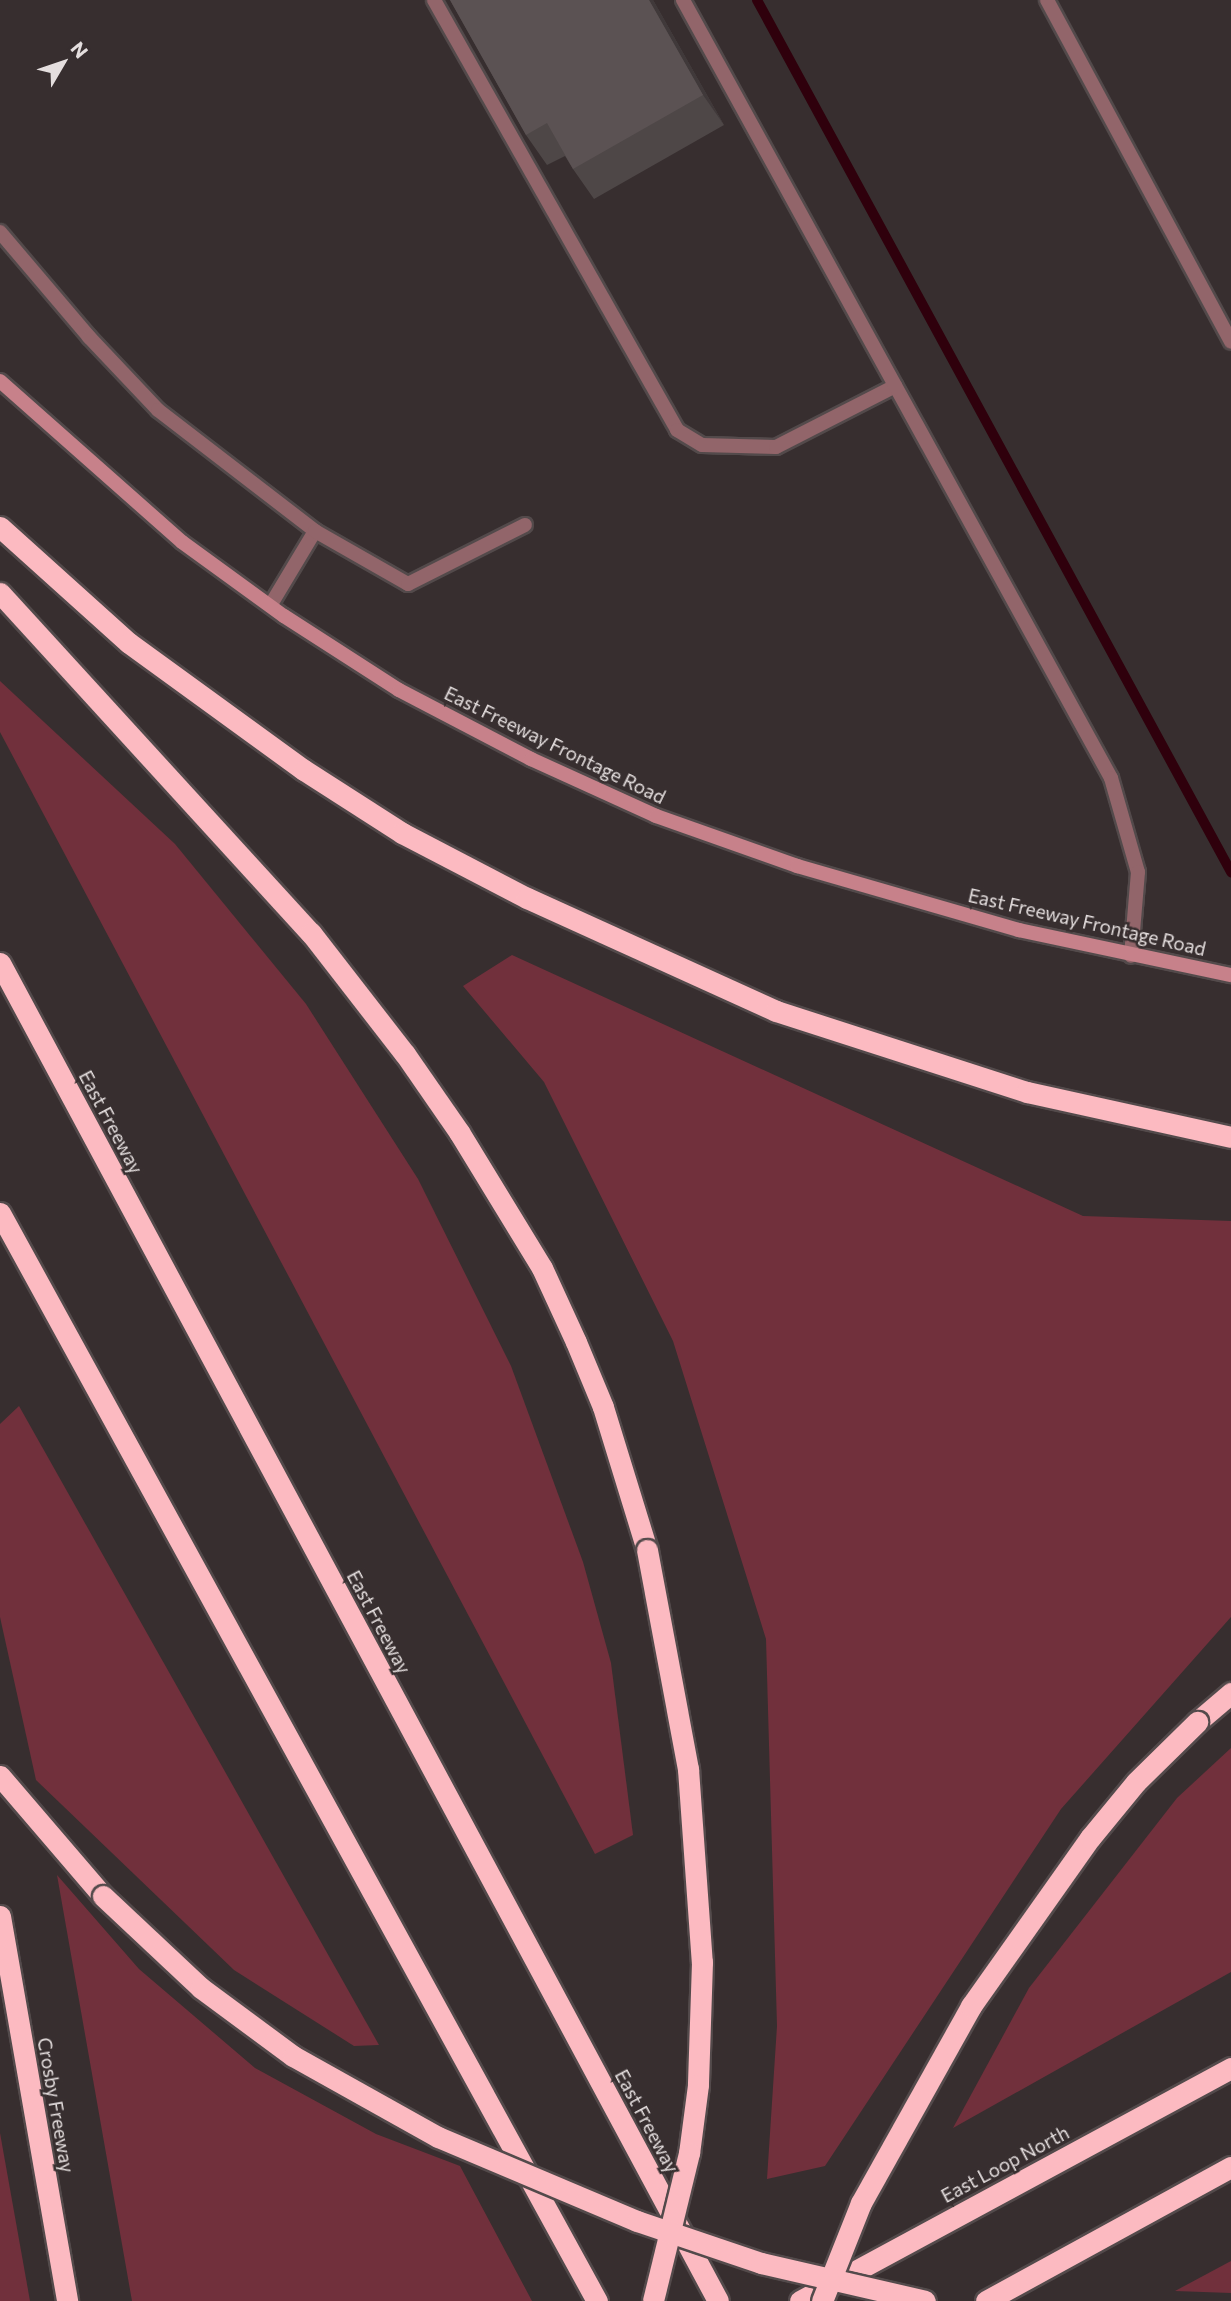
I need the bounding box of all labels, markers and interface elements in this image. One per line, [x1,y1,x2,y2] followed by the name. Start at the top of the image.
[28,28,98,98] north arrow
[66,37,93,62] text: N
[441,681,669,809] street label: East Freeway Frontage Road
[966,884,1208,960] street label: East Freeway Frontage Road
[74,1067,148,1177] street label: East Freeway
[342,1567,416,1677] street label: East Freeway
[33,2036,79,2174] street label: Crosby Freeway
[610,2066,684,2176] street label: East Freeway
[937,2121,1073,2207] street label: East Loop North

